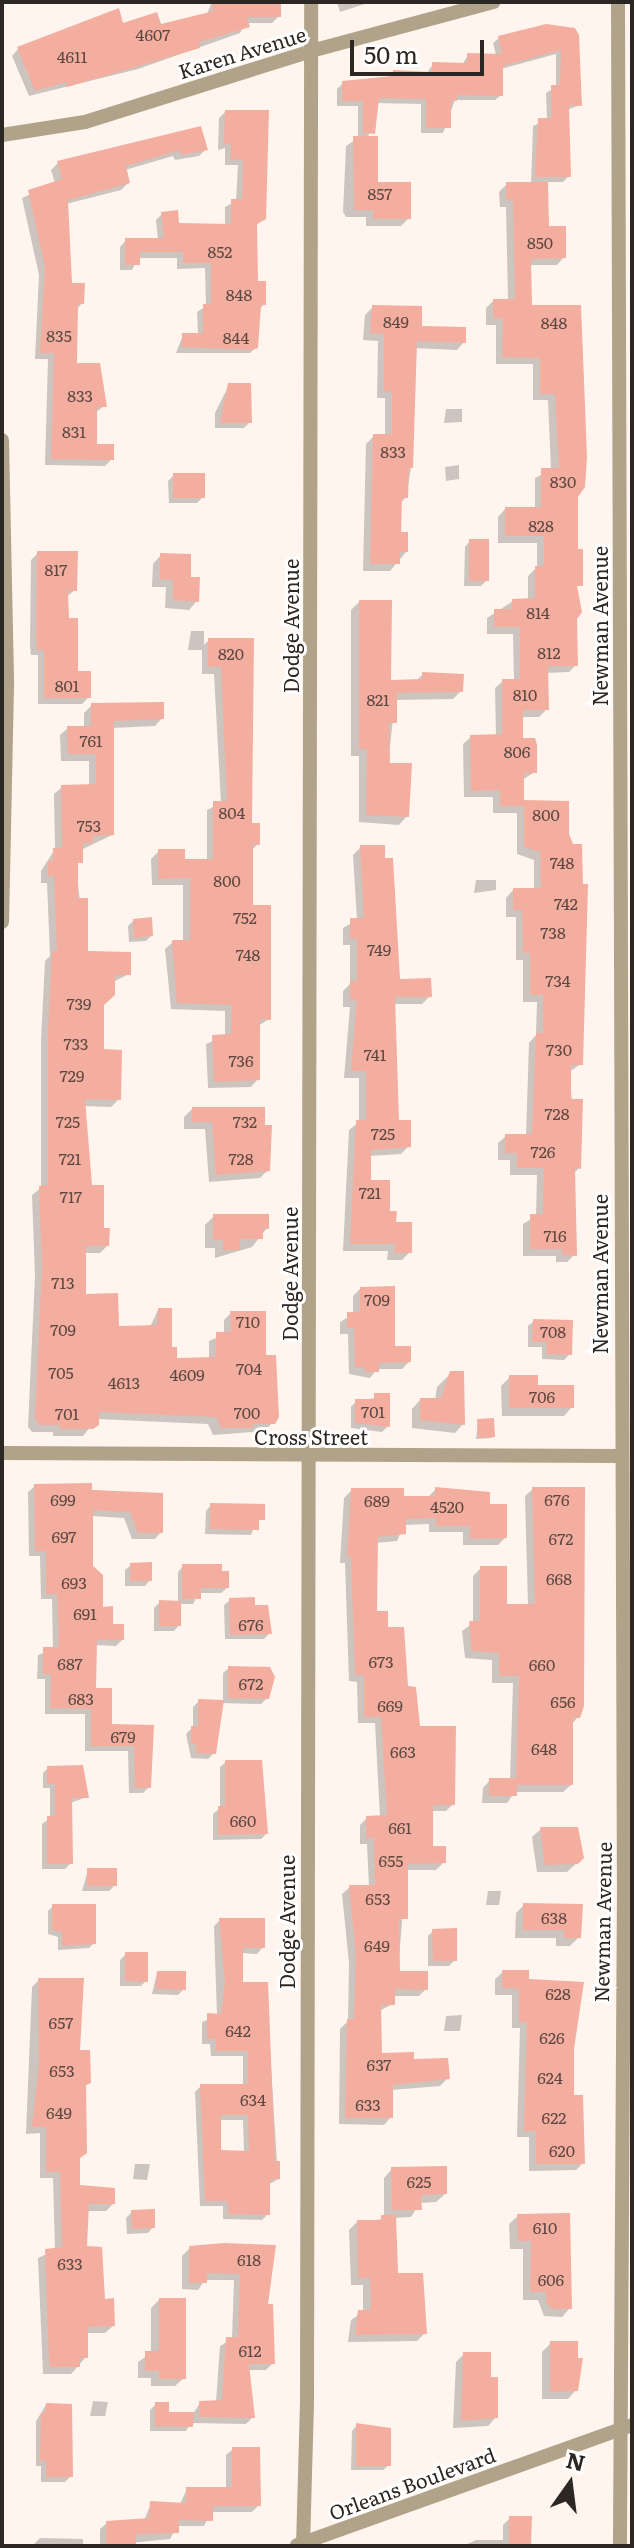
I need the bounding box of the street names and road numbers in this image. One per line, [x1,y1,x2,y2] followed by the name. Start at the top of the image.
[175,21,309,83] street label: Karen Avenue
[587,546,611,706] street label: Newman Avenue
[278,559,302,693] street label: Dodge Avenue
[587,1194,611,1354] street label: Newman Avenue
[277,1207,301,1341] street label: Dodge Avenue
[254,1424,368,1448] street label: Cross Street
[589,1842,615,2002] street label: Newman Avenue
[274,1855,298,1989] street label: Dodge Avenue
[325,2442,499,2524] street label: Orleans Boulevard

